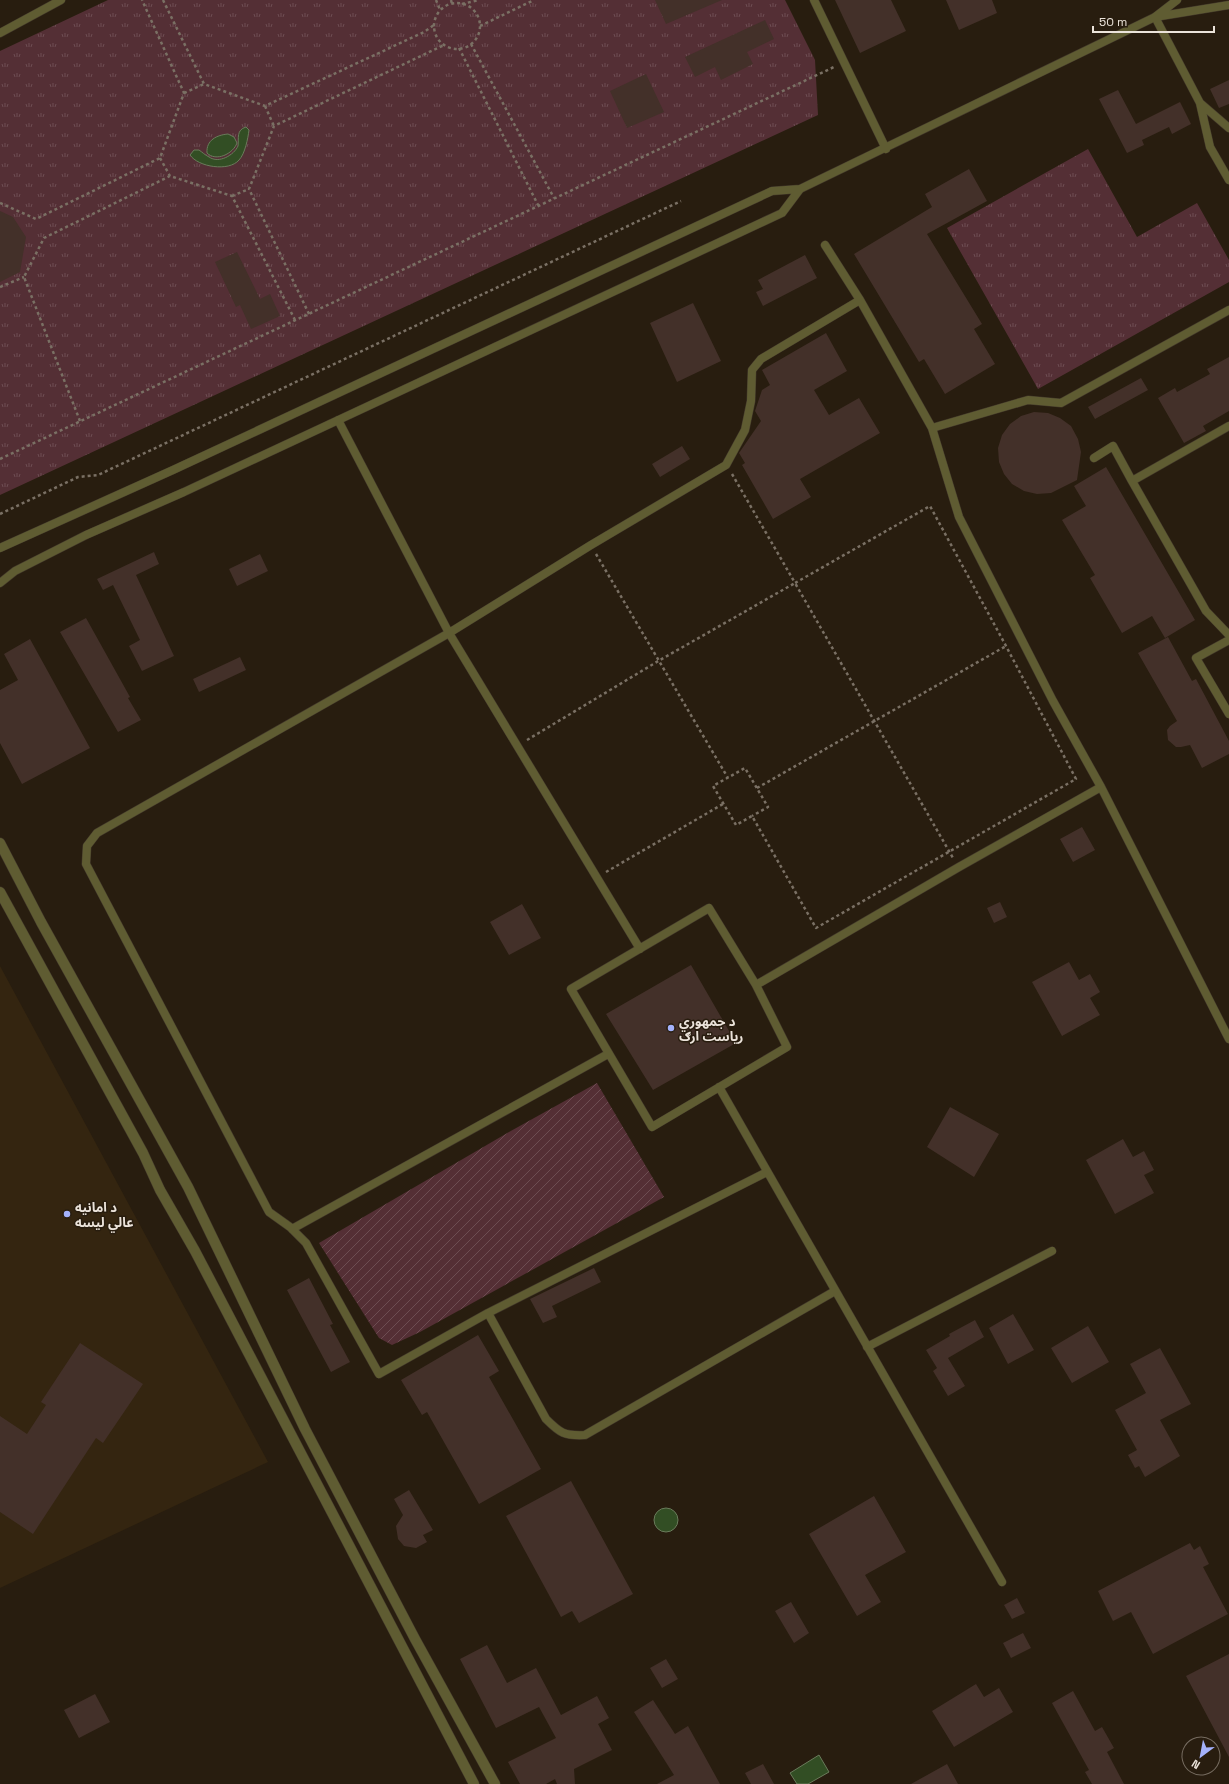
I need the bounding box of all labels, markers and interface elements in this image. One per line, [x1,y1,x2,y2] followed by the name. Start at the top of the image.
[1093,8,1214,34] scale bar
[1099,14,1127,30] text: 50 m
[679,1013,743,1045] place label: د جمهوري ریاست ارګ
[666,1023,676,1033] marker: د جمهوري ریاست ارګ
[75,1199,134,1233] place label: د امانیه عالي لیسه
[62,1209,72,1219] marker: د امانیه عالي لیسه
[1181,1736,1221,1776] north arrow
[1189,1757,1203,1772] text: N

